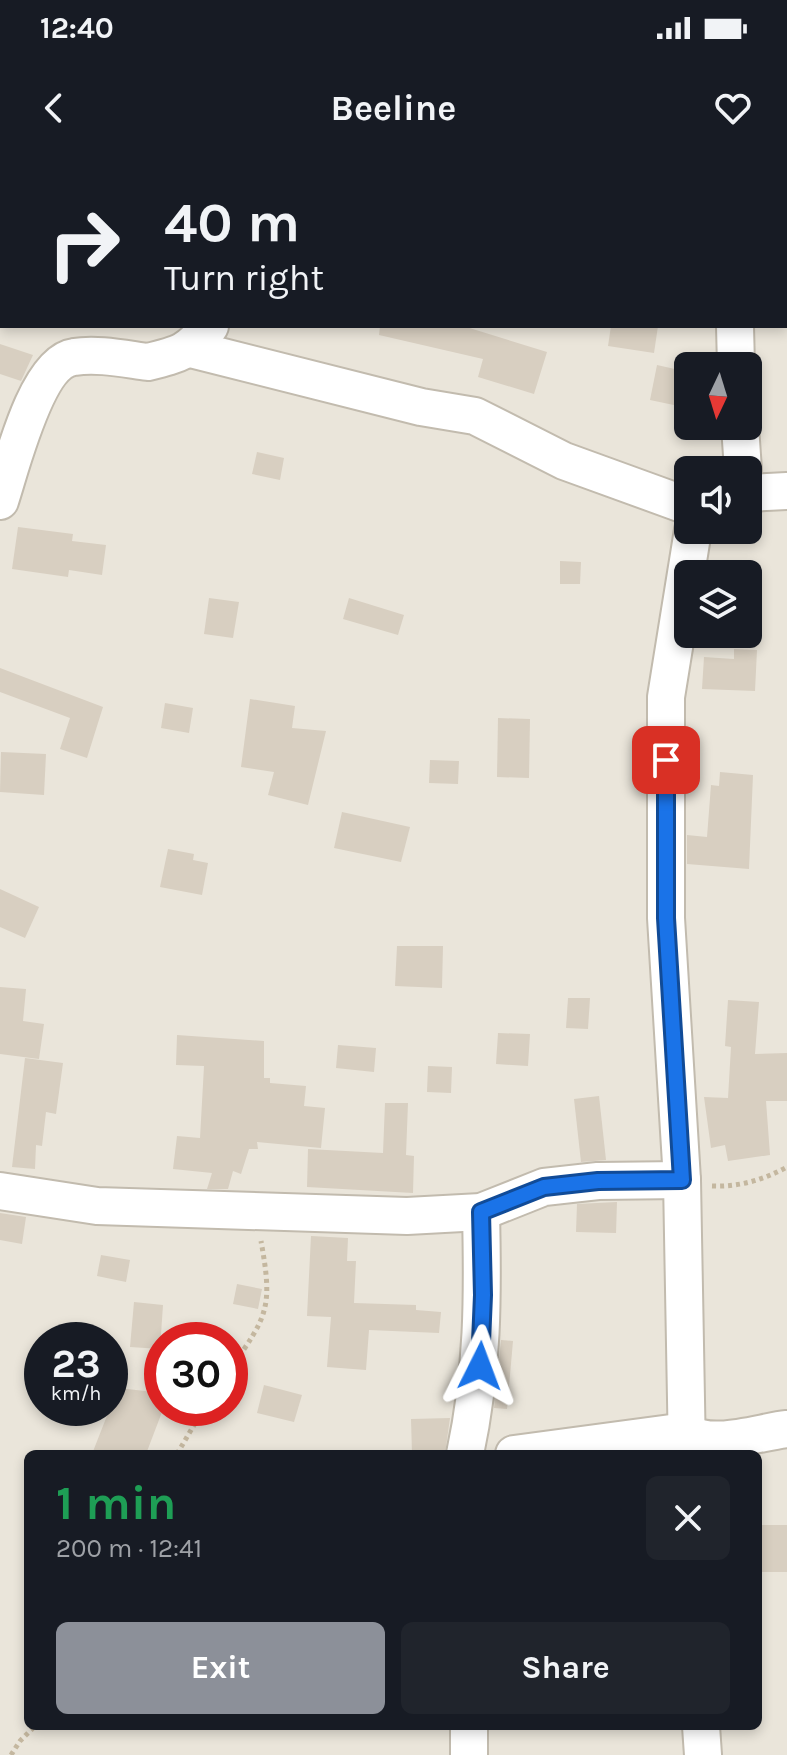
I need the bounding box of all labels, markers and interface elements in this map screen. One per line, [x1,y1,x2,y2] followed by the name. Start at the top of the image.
[40,10,114,46] text: 12:40
[32,86,76,130] icon: back
[711,86,755,130] icon: heart
[331,87,456,129] text: Beeline
[164,190,300,255] text: 40 m
[32,192,136,296] icon: right
[164,257,324,299] text: Turn right
[674,352,762,440] north arrow
[674,352,762,648] map controls
[674,456,762,544] button: sound
[674,560,762,648] button: layers
[632,726,700,794] pin
[644,738,688,782] icon: arrive
[144,1322,248,1426] speed limit sign: 30
[438,1324,522,1408] position arrow
[51,1340,101,1387] text: 23
[51,1382,101,1405] text: km/h
[56,1475,176,1531] text: 1 min
[646,1476,730,1560] button: close
[56,1533,202,1564] text: 200 m · 12:41
[56,1622,385,1714] button: Exit
[401,1622,730,1714] button: Share

